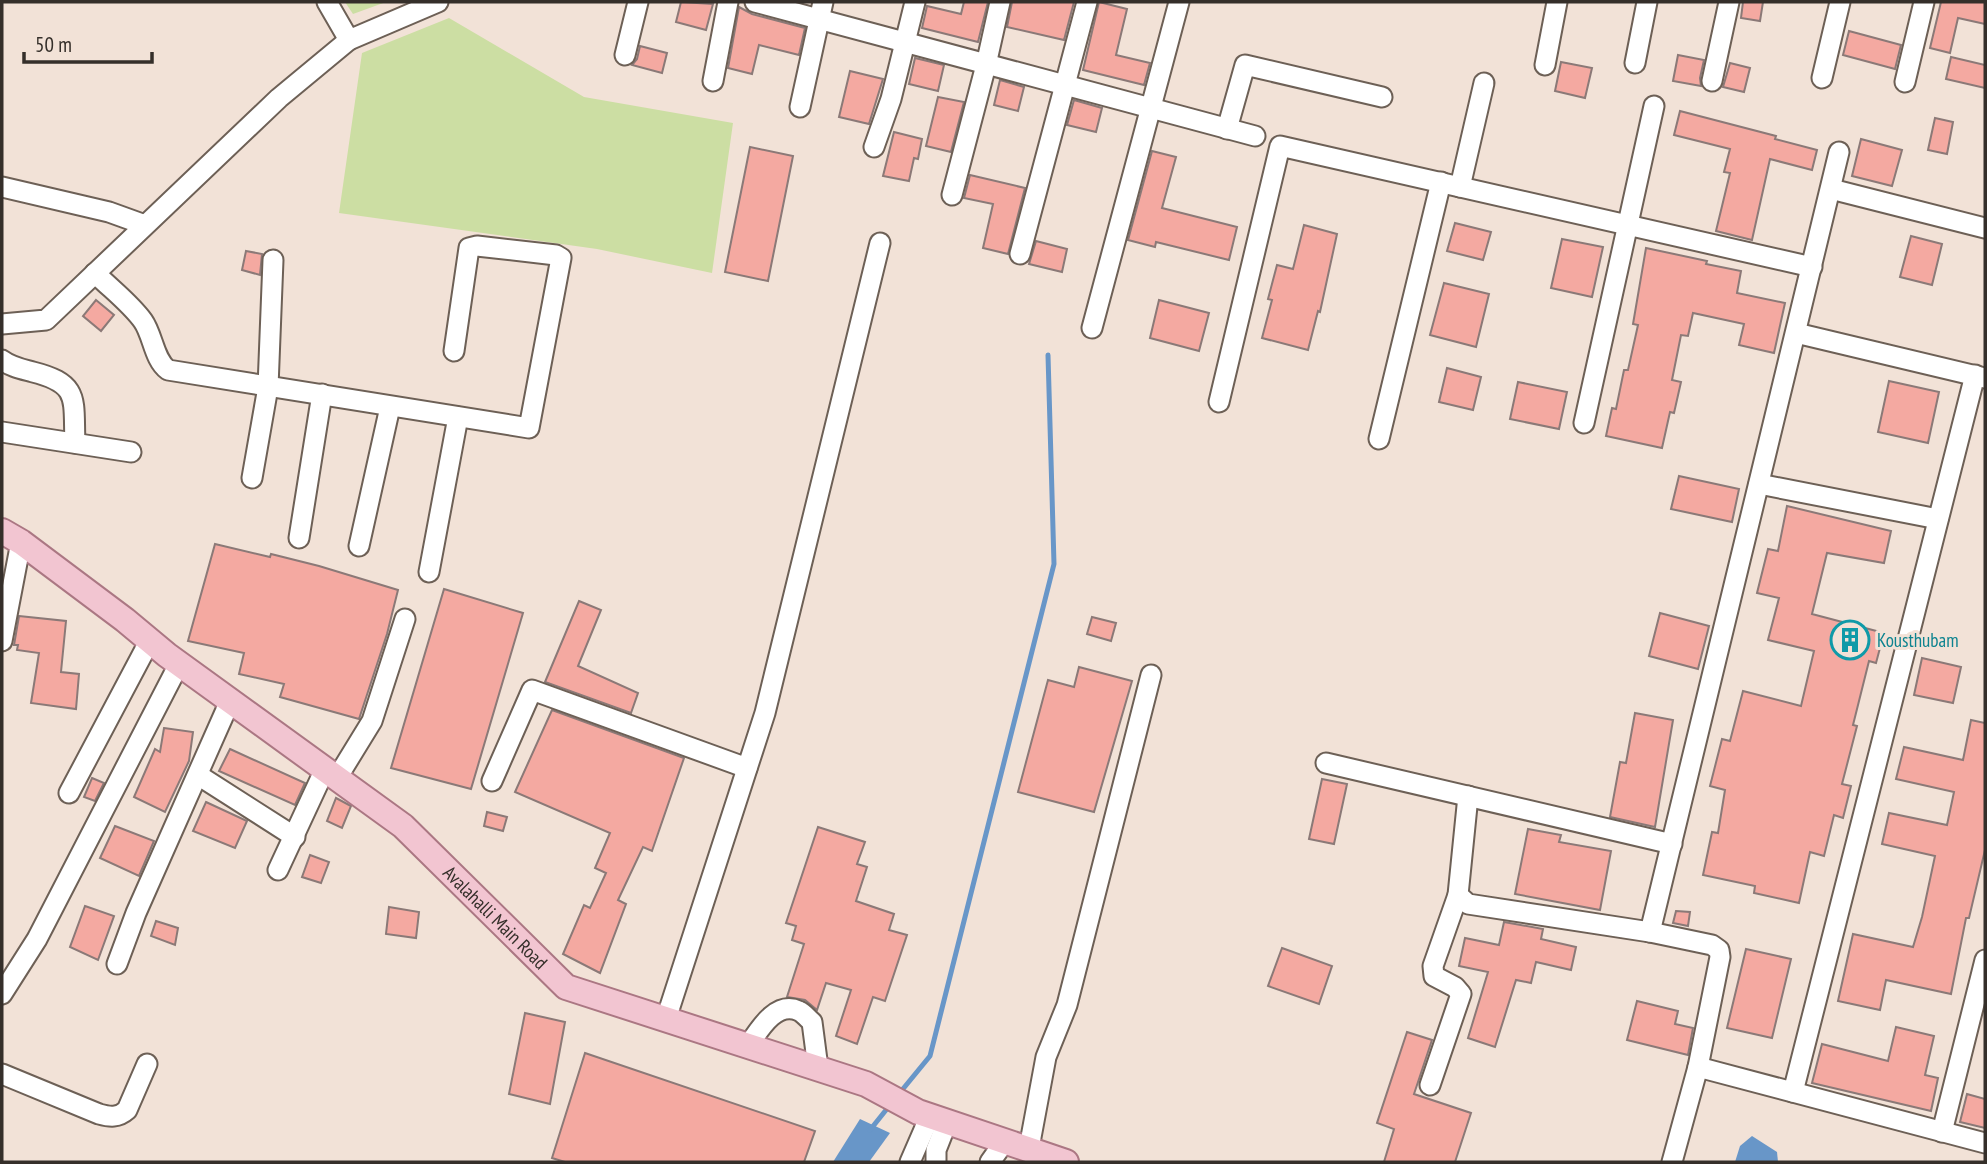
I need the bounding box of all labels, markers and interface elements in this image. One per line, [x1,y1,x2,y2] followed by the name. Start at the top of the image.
[24,21,152,65] scale bar
[35,31,72,58] text: 50 m
[1829,619,1871,661] building icon: Kousthubam
[1877,628,1959,652] place label: Kousthubam
[438,861,553,974] street label: Avalahalli Main Road

